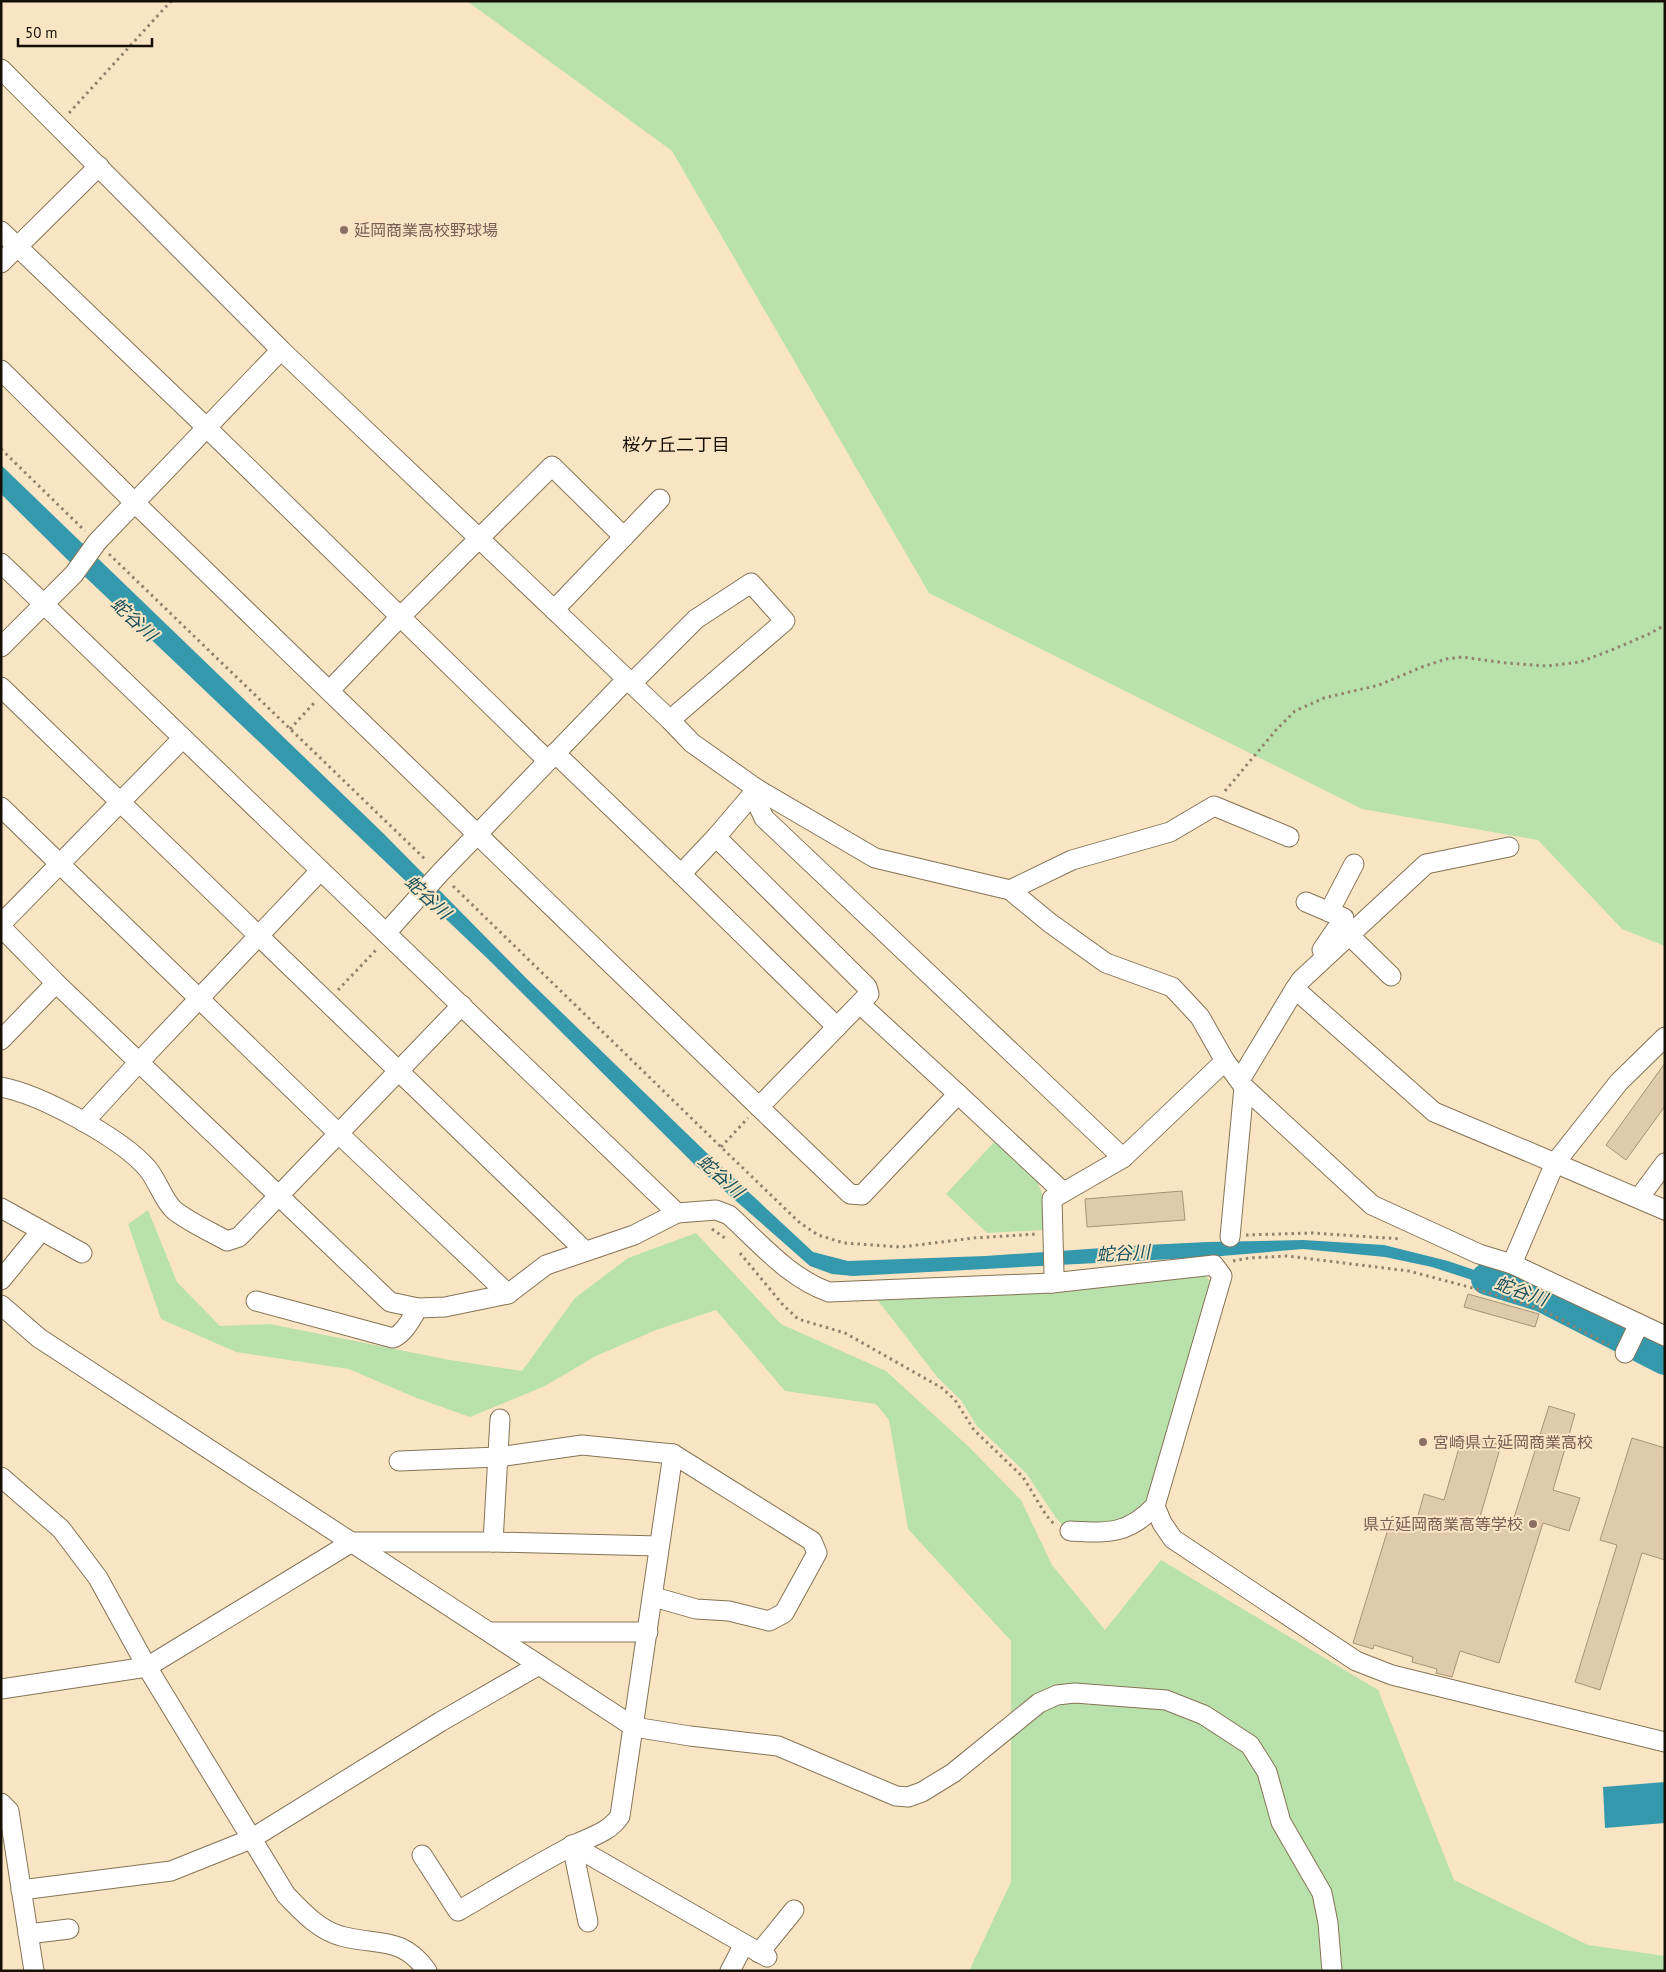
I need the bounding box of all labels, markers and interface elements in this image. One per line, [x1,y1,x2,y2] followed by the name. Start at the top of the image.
[18,15,151,47] scale bar
[25,23,58,42] text: 50 m
[354,220,498,240] place label: 延岡商業高校野球場
[338,224,350,236] marker: 延岡商業高校野球場
[622,433,730,456] district label: 桜ケ丘二丁目
[106,592,163,647] water label: 蛇谷川
[400,870,457,925] water label: 蛇谷川
[693,1149,750,1204] water label: 蛇谷川
[1095,1240,1153,1266] water label: 蛇谷川
[1492,1271,1552,1311] water label: 蛇谷川
[1433,1432,1593,1452] place label: 宮崎県立延岡商業高校
[1417,1436,1429,1448] marker: 宮崎県立延岡商業高校
[1363,1514,1523,1534] place label: 県立延岡商業高等学校
[1527,1518,1539,1530] marker: 県立延岡商業高等学校

